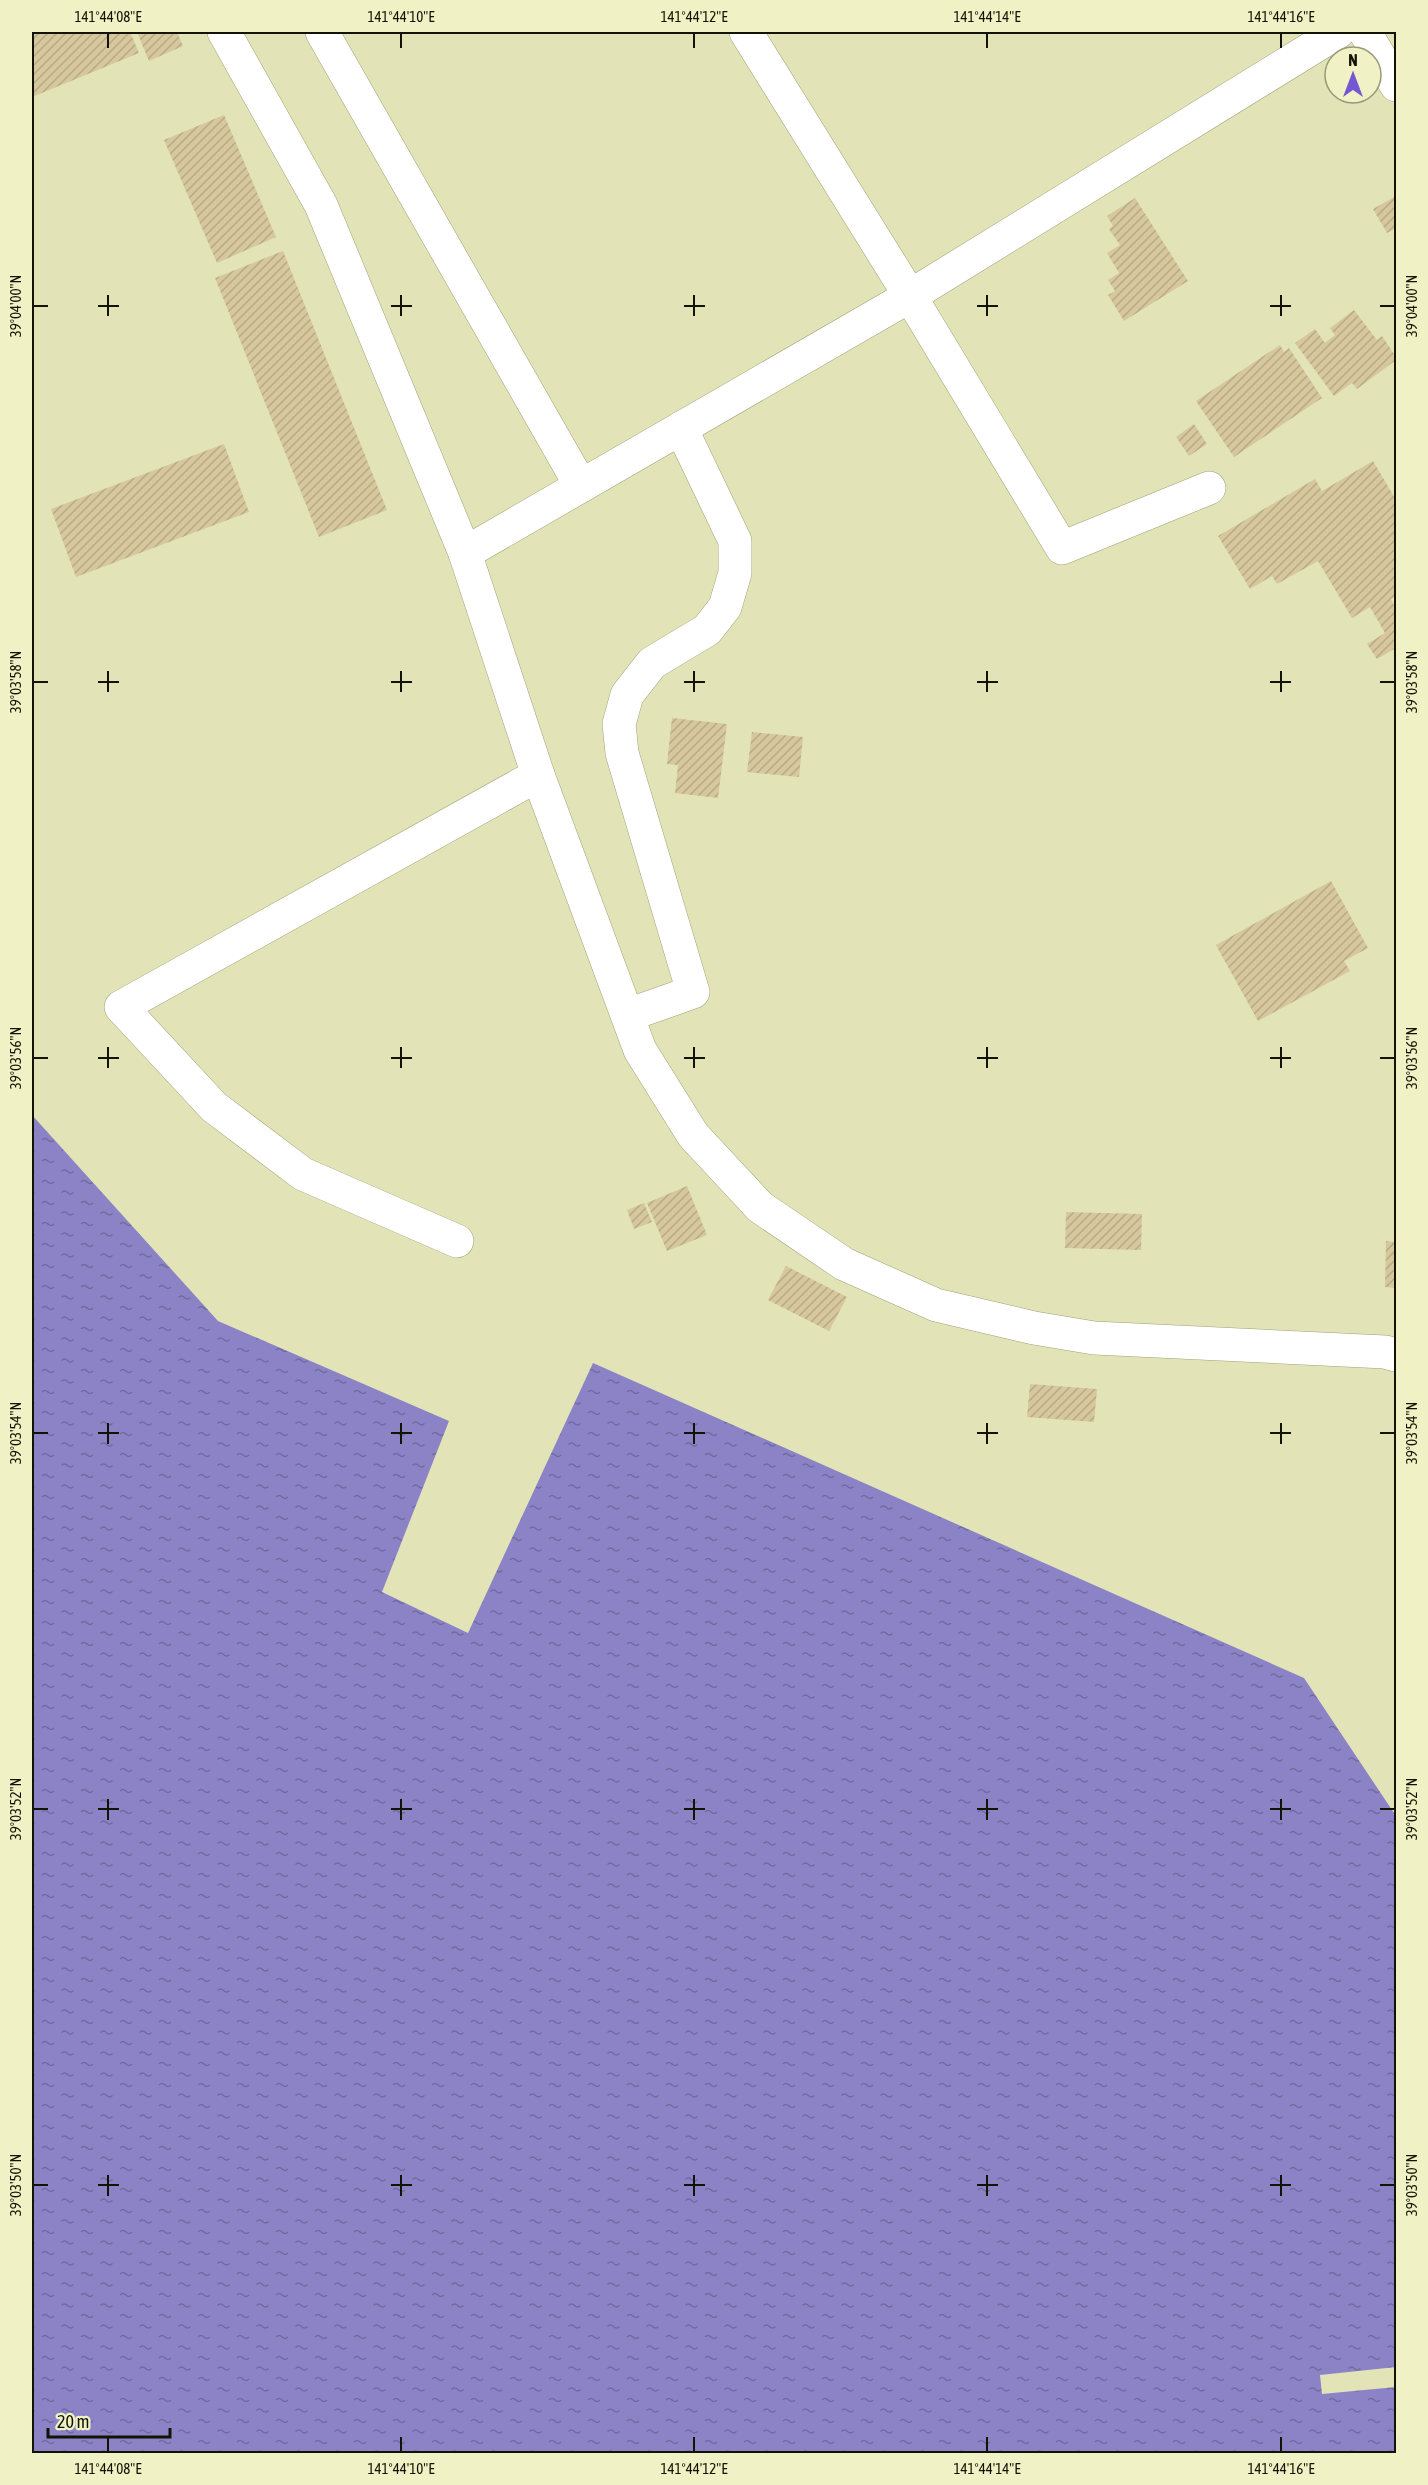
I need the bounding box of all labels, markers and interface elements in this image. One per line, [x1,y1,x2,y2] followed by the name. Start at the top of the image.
[74,8,142,25] text: 141°44'08"E
[367,8,435,25] text: 141°44'10"E
[660,8,728,25] text: 141°44'12"E
[953,8,1021,25] text: 141°44'14"E
[1247,8,1315,25] text: 141°44'16"E
[1323,45,1383,105] north arrow
[1348,51,1358,69] text: N
[7,275,24,337] text: 39°04'00"N
[1403,275,1420,337] text: 39°04'00"N
[7,651,24,713] text: 39°03'58"N
[1403,651,1420,713] text: 39°03'58"N
[7,1027,24,1089] text: 39°03'56"N
[1403,1027,1420,1089] text: 39°03'56"N
[7,1402,24,1464] text: 39°03'54"N
[1403,1402,1420,1464] text: 39°03'54"N
[7,1778,24,1840] text: 39°03'52"N
[1403,1778,1420,1840] text: 39°03'52"N
[7,2154,24,2216] text: 39°03'50"N
[1403,2154,1420,2216] text: 39°03'50"N
[48,2401,170,2439] scale bar
[57,2411,89,2432] text: 20 m
[74,2460,142,2477] text: 141°44'08"E
[367,2460,435,2477] text: 141°44'10"E
[660,2460,728,2477] text: 141°44'12"E
[953,2460,1021,2477] text: 141°44'14"E
[1247,2460,1315,2477] text: 141°44'16"E

